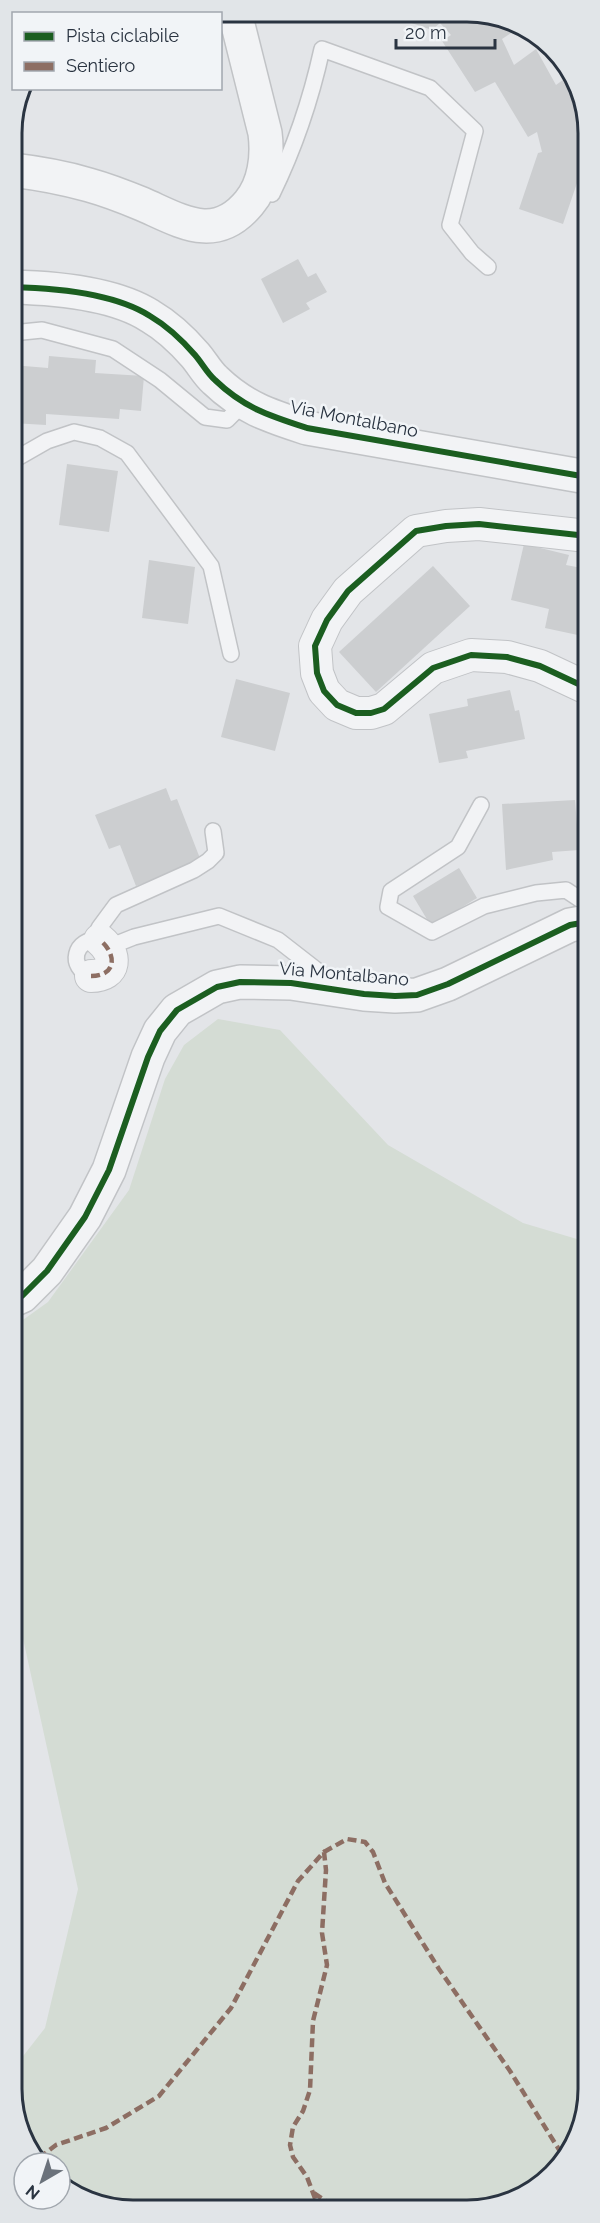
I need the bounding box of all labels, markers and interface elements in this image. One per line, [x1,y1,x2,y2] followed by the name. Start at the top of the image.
[12,12,222,90] legend
[396,12,495,50] scale bar
[405,22,447,43] text: 20 m
[66,25,180,46] text: Pista ciclabile
[66,55,135,76] text: Sentiero
[288,396,420,441] street label: Via Montalbano
[278,957,410,990] street label: Via Montalbano
[12,2151,72,2211] north arrow
[22,2181,44,2203] text: N

